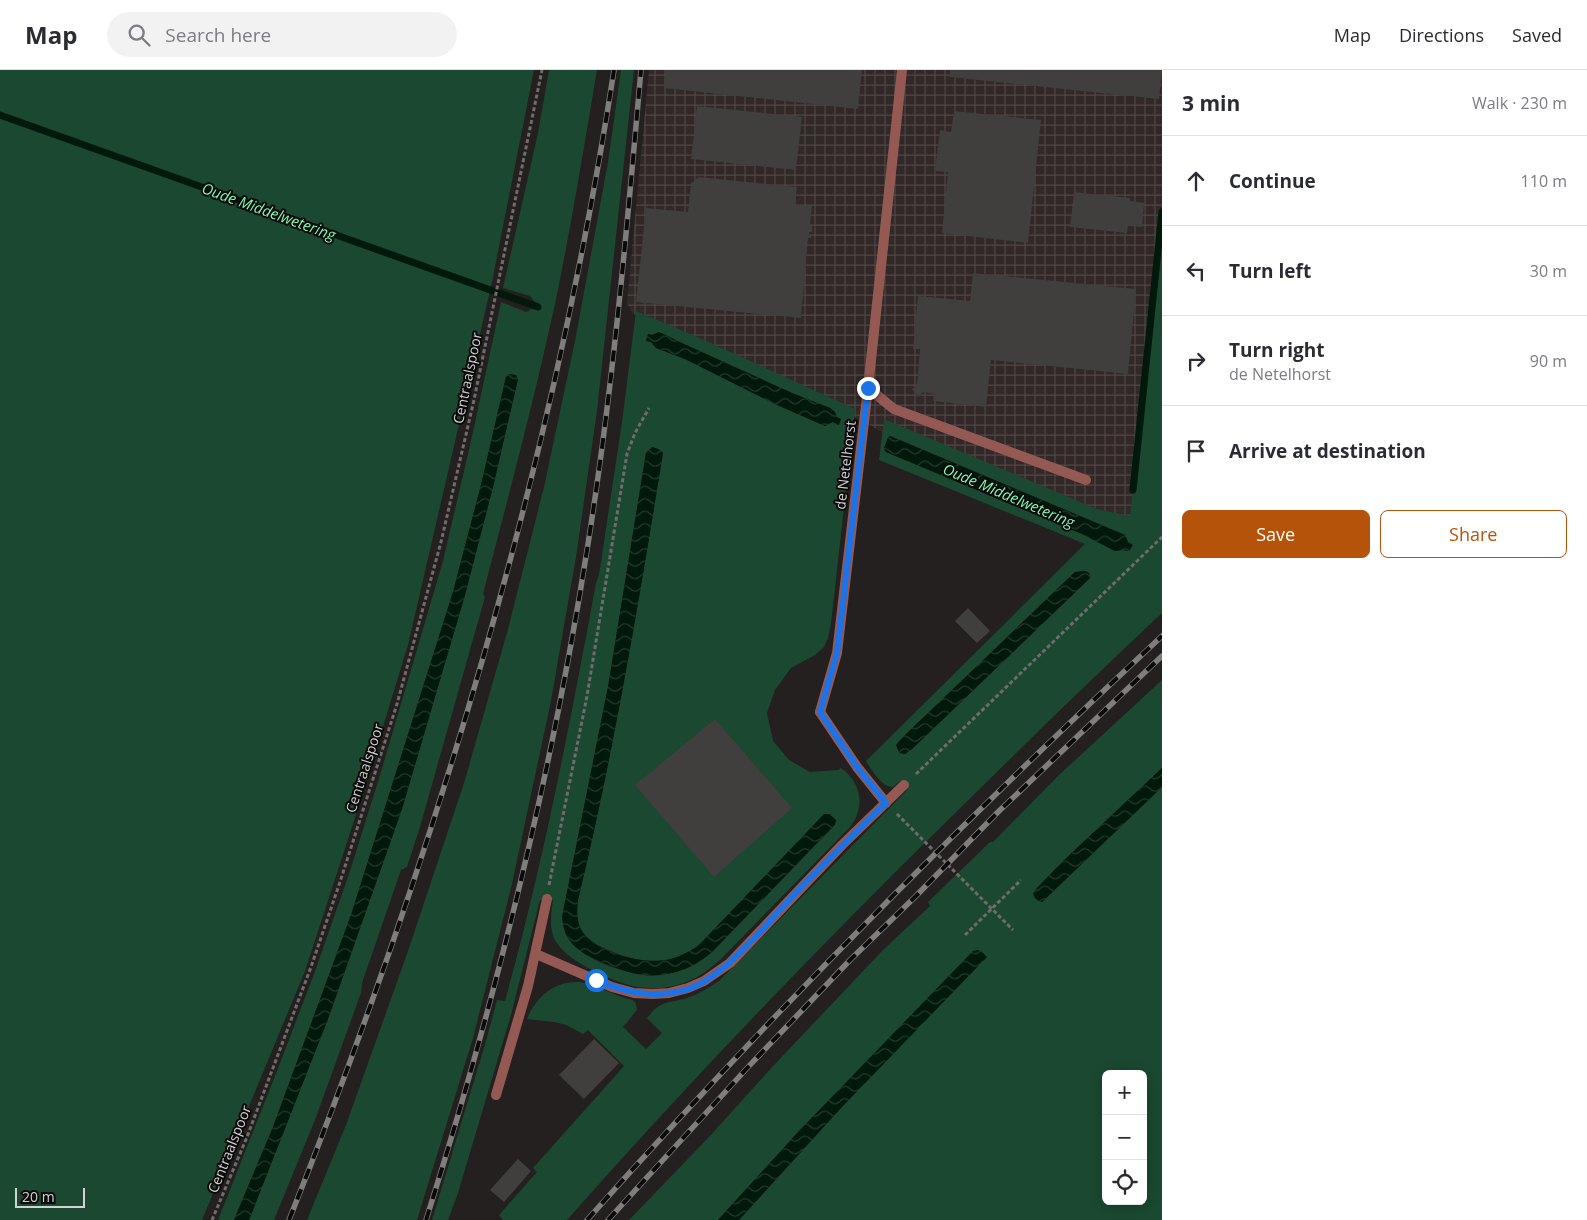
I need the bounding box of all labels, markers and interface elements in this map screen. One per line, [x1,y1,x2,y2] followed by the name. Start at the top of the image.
[107,12,457,57] search box
[25,18,77,51] text: Map
[125,21,153,49] icon: search
[165,22,271,48] text: Search here
[1334,23,1371,47] text: Map
[1399,23,1484,47] text: Directions
[1512,23,1562,47] text: Saved
[1182,89,1240,117] text: 3 min
[1472,92,1567,114] text: Walk · 230 m
[1182,167,1210,195] icon: ahead
[1229,168,1316,194] text: Continue
[1521,170,1567,192] text: 110 m
[199,177,340,245] water label: Oude Middelwetering
[1182,257,1210,285] icon: left
[1229,258,1311,284] text: Turn left
[1530,260,1567,282] text: 30 m
[448,330,486,425] street label: Centraalspoor
[1229,337,1324,363] text: Turn right
[1182,347,1210,375] icon: right
[1530,350,1567,372] text: 90 m
[1229,363,1331,385] text: de Netelhorst
[857,377,880,400] route end
[830,420,860,510] street label: de Netelhorst
[1182,437,1210,465] icon: arrive
[1229,438,1426,464] text: Arrive at destination
[940,458,1079,532] water label: Oude Middelwetering
[1182,510,1370,558] button: Save
[1380,510,1567,558] button: Share
[341,721,387,815] street label: Centraalspoor
[585,969,608,992] route start
[1102,1070,1147,1205] map controls
[1102,1070,1147,1115] button: +
[203,1102,255,1196] street label: Centraalspoor
[1102,1115,1147,1160] button: −
[1102,1160,1147,1205] button: locate
[15,1185,85,1208] scale bar
[22,1187,55,1206] text: 20 m

